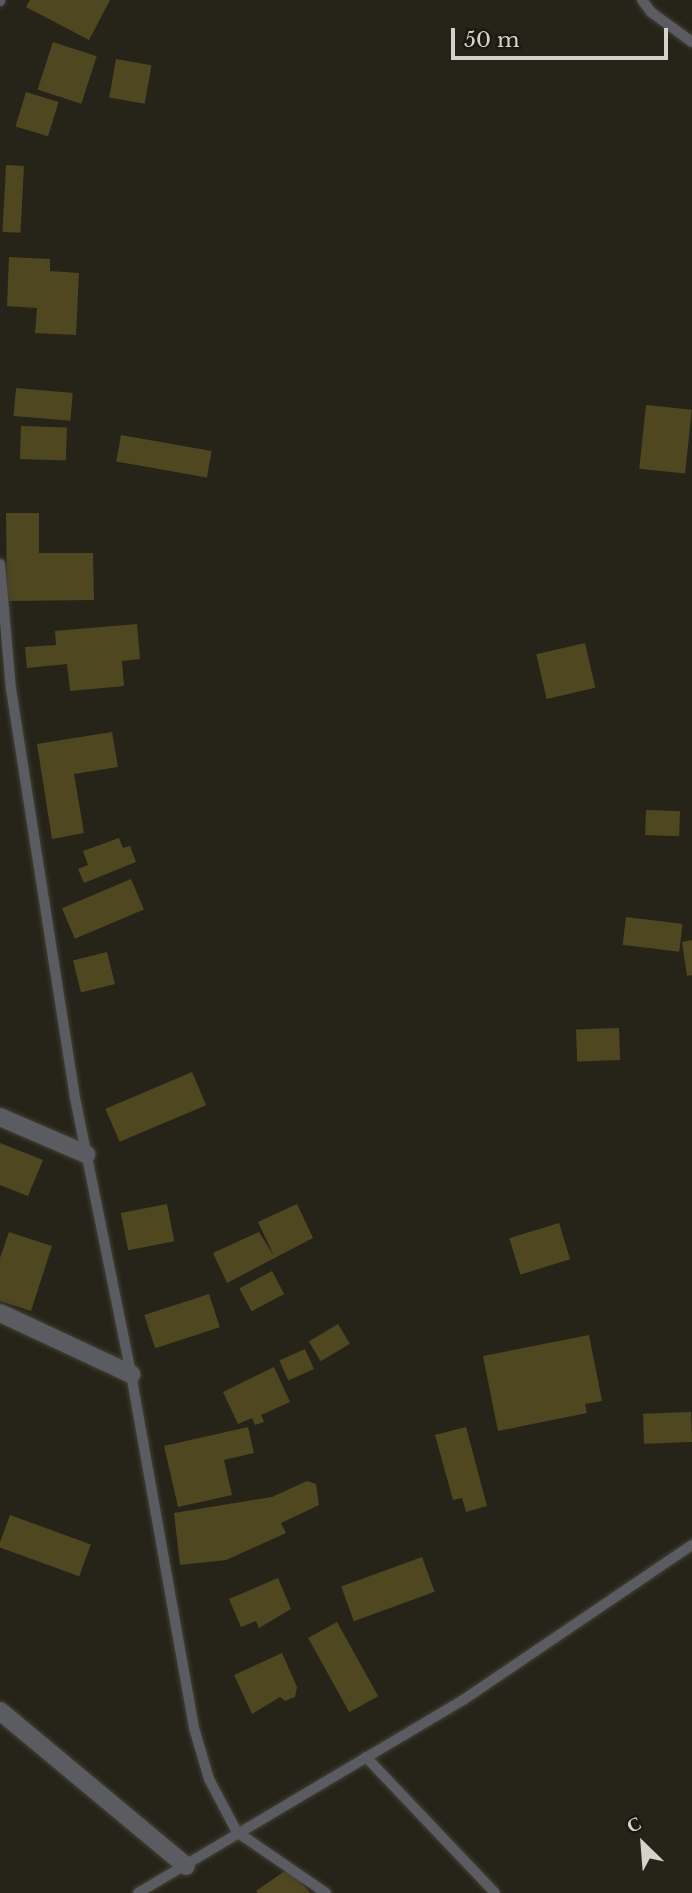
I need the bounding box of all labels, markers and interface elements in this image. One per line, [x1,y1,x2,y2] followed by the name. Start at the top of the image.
[454,14,671,58] scale bar
[464,27,519,53] text: 50 m
[608,1809,678,1879] north arrow
[623,1811,645,1838] text: С

